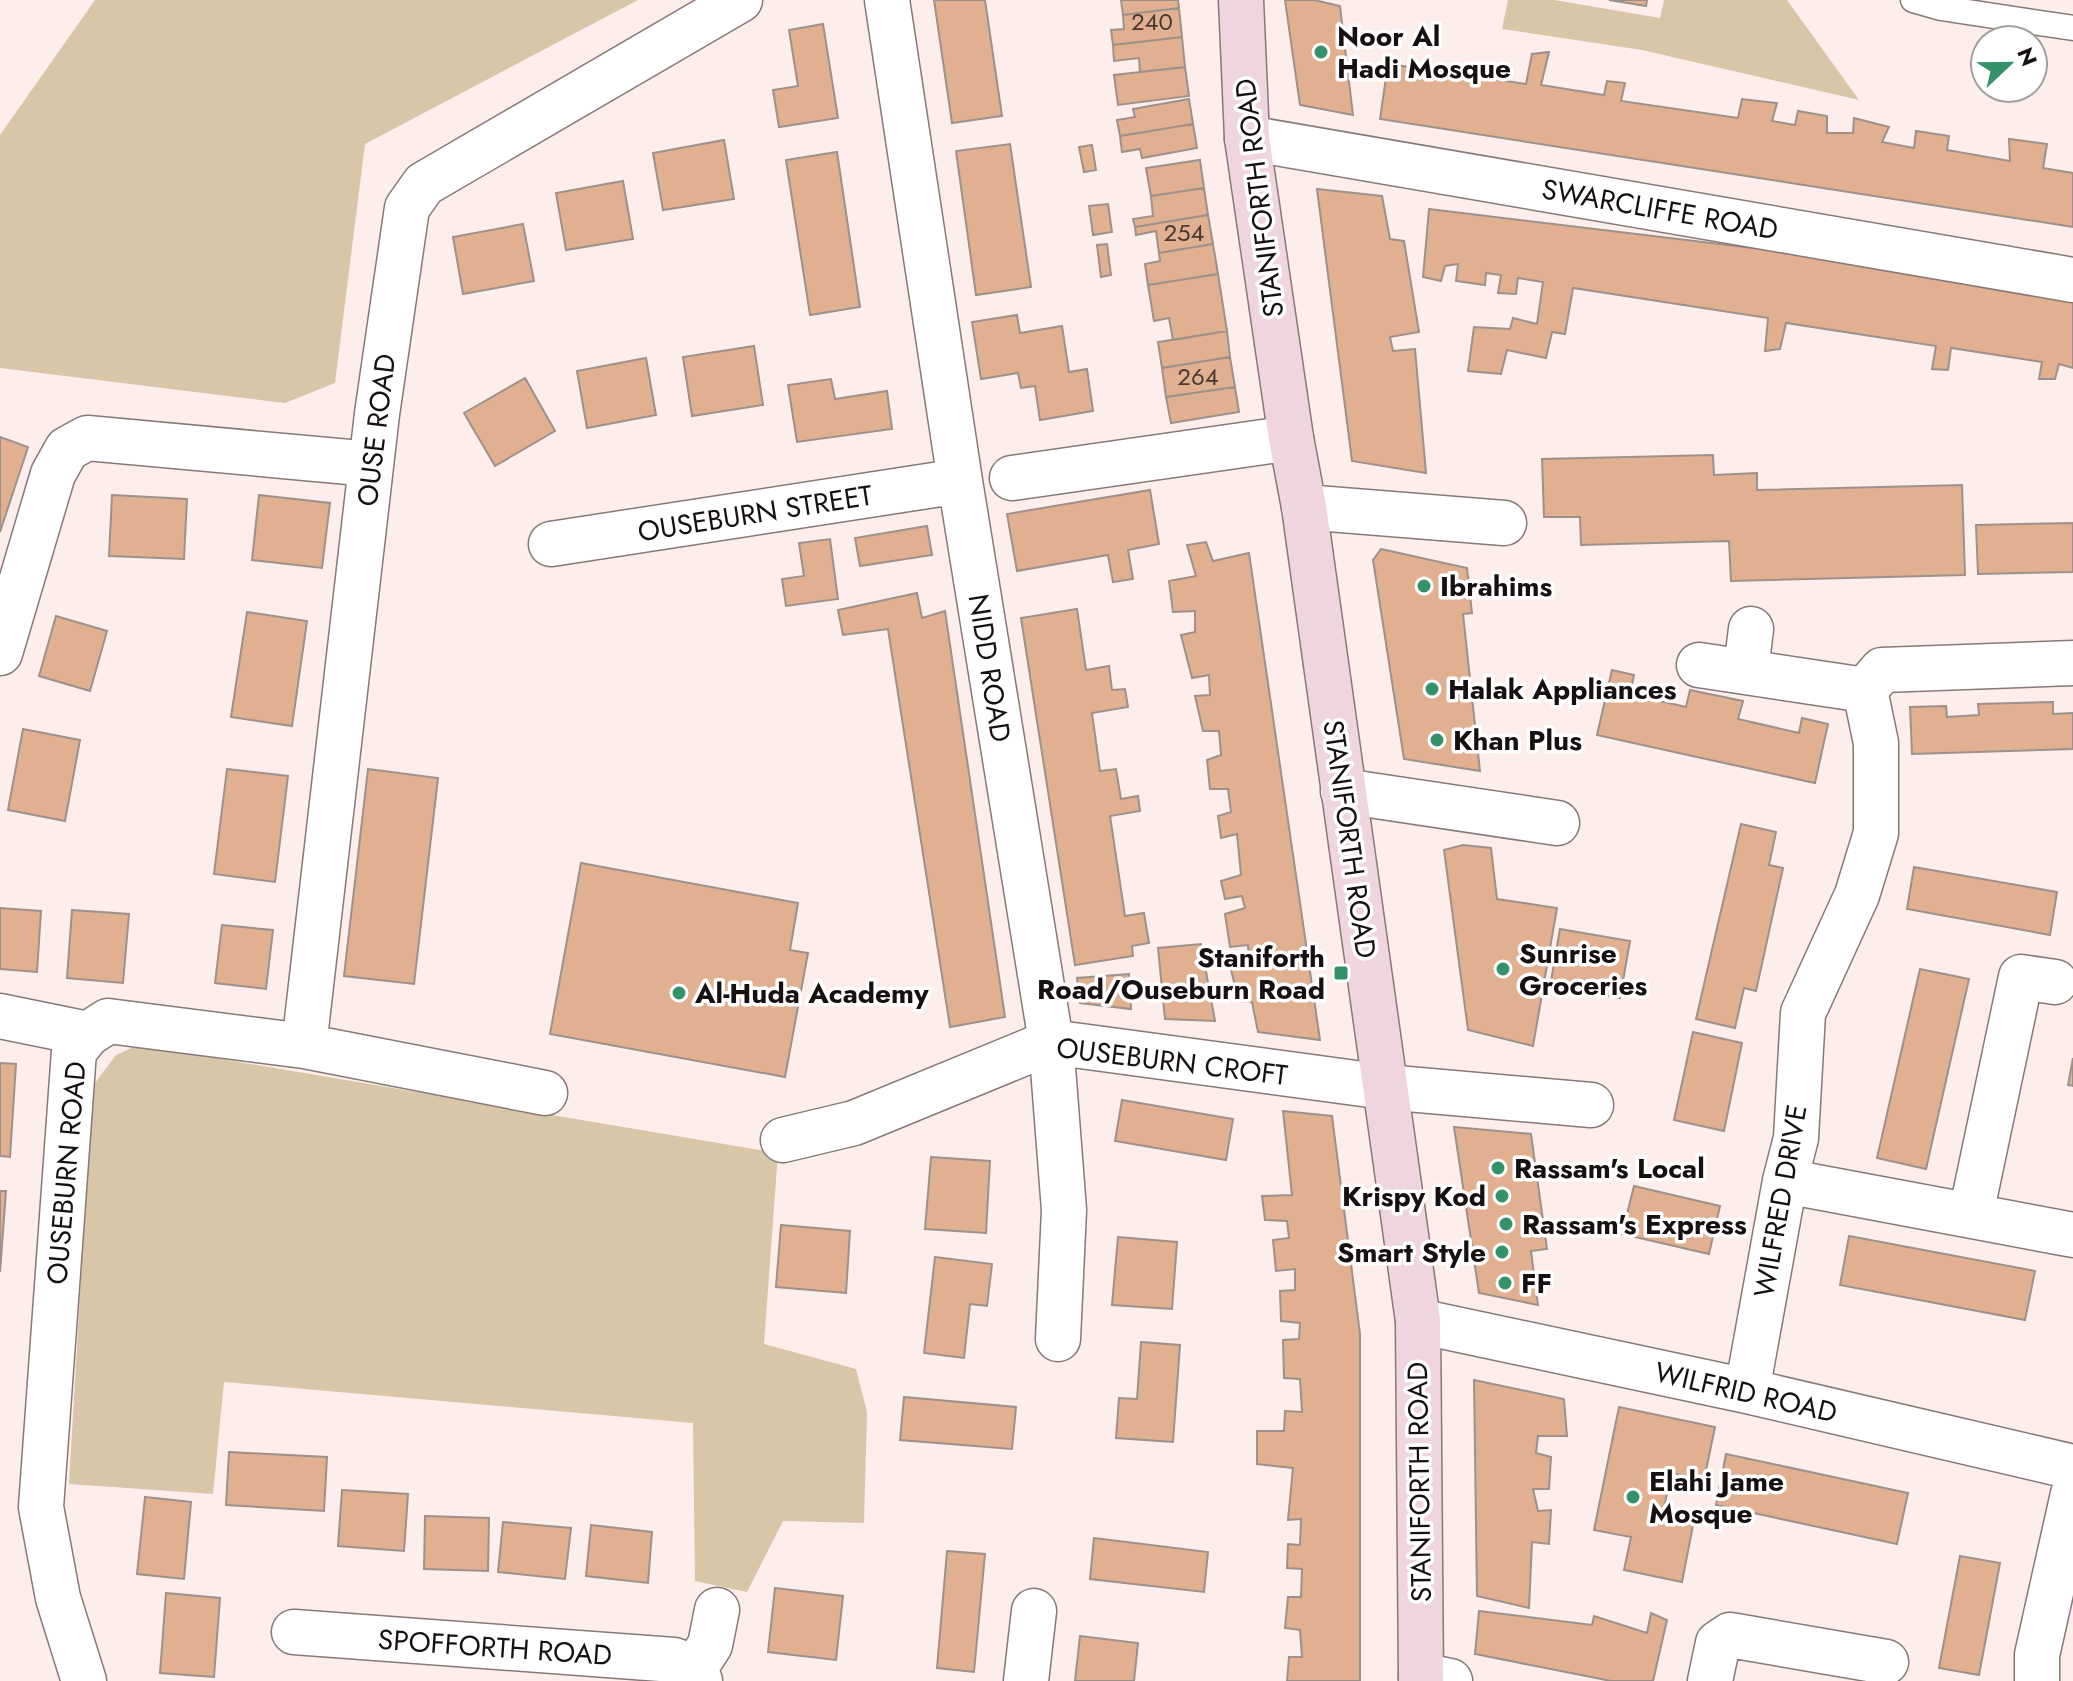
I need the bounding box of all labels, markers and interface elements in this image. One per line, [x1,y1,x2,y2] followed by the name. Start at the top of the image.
[1131,4,1173,39] house number: 240
[1337,16,1511,89] place label: Noor Al Hadi Mosque
[1969,24,2049,104] north arrow
[2009,42,2046,71] text: N
[1312,43,1330,61] marker: Noor Al Hadi Mosque
[1225,76,1294,320] street label: STANIFORTH ROAD
[1538,169,1781,250] street label: SWARCLIFFE ROAD
[1163,215,1205,250] house number: 254
[347,351,406,509] street label: OUSE ROAD
[1177,359,1219,394] house number: 264
[635,475,875,552] street label: OUSEBURN STREET
[1440,566,1552,607] place label: Ibrahims
[1415,577,1433,595] marker: Ibrahims
[958,591,1021,745] street label: NIDD ROAD
[1448,669,1677,710] place label: Halak Appliances
[1423,680,1441,698] marker: Halak Appliances
[1312,717,1387,961] street label: STANIFORTH ROAD
[1453,720,1582,761] place label: Khan Plus
[1428,731,1446,749] marker: Khan Plus
[1519,933,1648,1006] place label: Sunrise Groceries
[1037,937,1325,1010] place label: Staniforth Road/Ouseburn Road
[1494,960,1512,978] marker: Sunrise Groceries
[1332,964,1350,982] marker: Staniforth Road/Ouseburn Road
[694,973,929,1014] place label: Al-Huda Academy
[670,984,688,1002] marker: Al-Huda Academy
[1054,1027,1290,1096] street label: OUSEBURN CROFT
[36,1060,97,1286] street label: OUSEBURN ROAD
[1743,1101,1818,1301] street label: WILFRED DRIVE
[1514,1148,1705,1189] place label: Rassam's Local
[1489,1159,1507,1177] marker: Rassam's Local
[1342,1176,1486,1217] place label: Krispy Kod
[1493,1187,1511,1205] marker: Krispy Kod
[1522,1204,1747,1245] place label: Rassam's Express
[1497,1215,1515,1233] marker: Rassam's Express
[1337,1232,1486,1273] place label: Smart Style
[1493,1243,1511,1261] marker: Smart Style
[1521,1263,1552,1304] place label: FF
[1496,1274,1514,1292] marker: FF
[1651,1352,1841,1433] street label: WILFRID ROAD
[1397,1361,1442,1602] street label: STANIFORTH ROAD
[1649,1461,1784,1534] place label: Elahi Jame Mosque
[1624,1488,1642,1506] marker: Elahi Jame Mosque
[377,1619,613,1676] street label: SPOFFORTH ROAD

